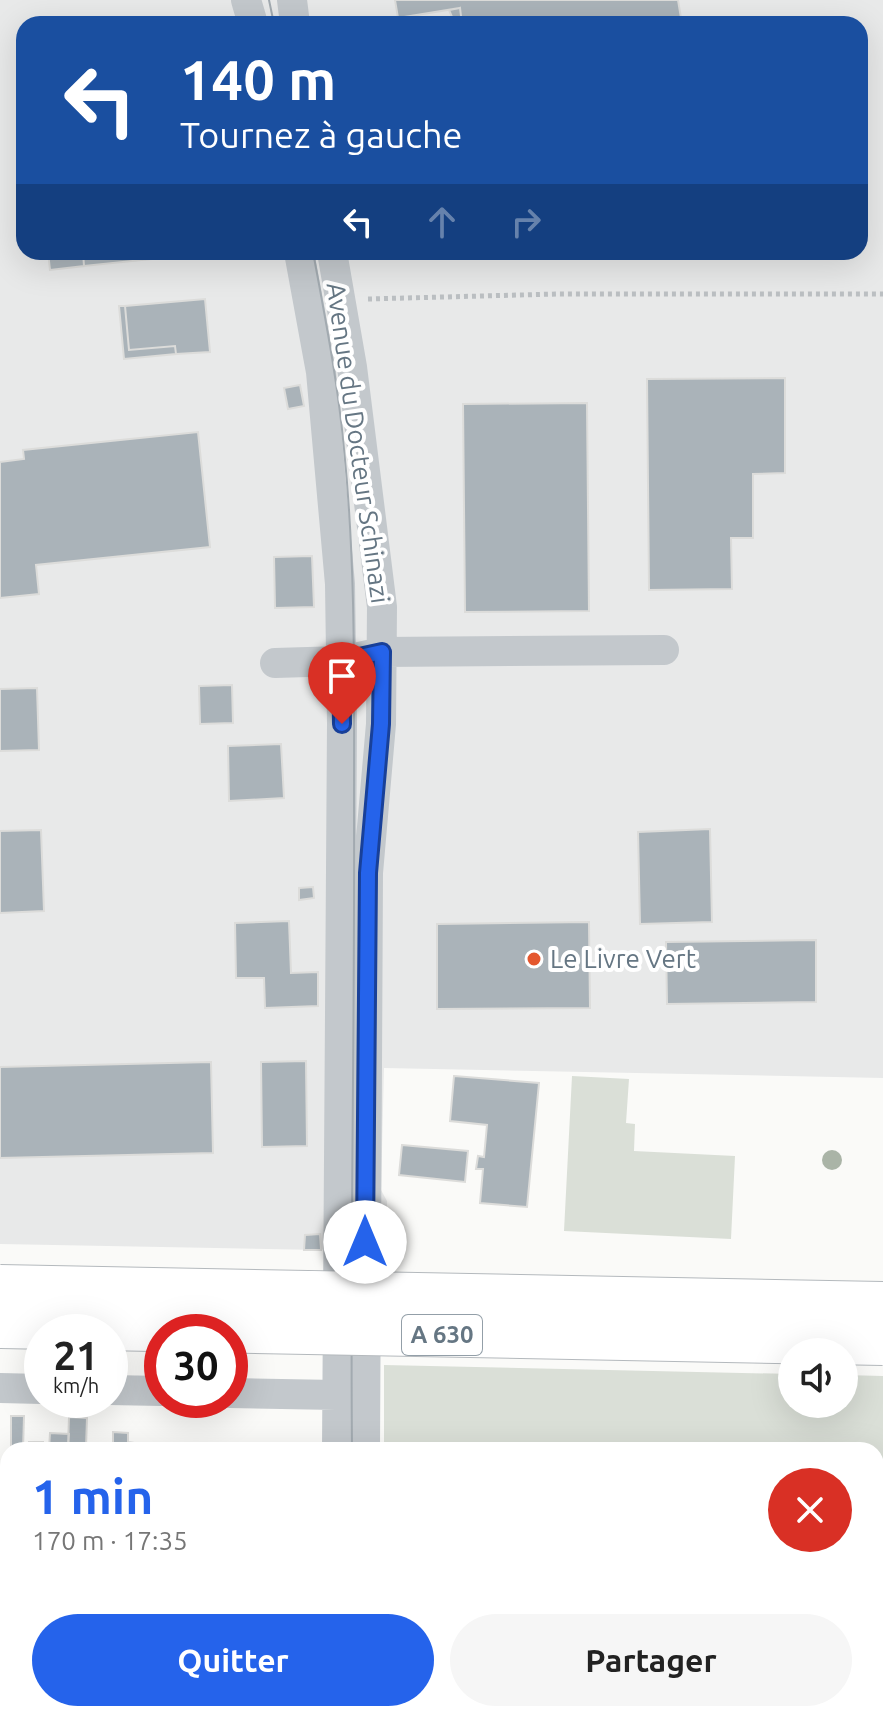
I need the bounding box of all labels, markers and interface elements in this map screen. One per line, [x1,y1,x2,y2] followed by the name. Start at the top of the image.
[48,48,152,152] icon: left
[180,48,336,111] text: 140 m
[180,114,462,155] text: Tournez à gauche
[336,200,380,244] icon: left
[420,200,464,244] icon: ahead
[504,200,548,244] icon: right
[322,281,395,605] street label: Avenue du Docteur Schinazi
[308,642,376,724] pin
[320,654,364,698] icon: arrive
[550,944,696,973] place label: Le Livre Vert
[525,950,543,968] marker: Le Livre Vert
[323,1200,407,1284] position arrow
[144,1314,248,1418] speed limit sign: 30
[402,1315,482,1355] road number: A 630
[53,1333,99,1378] text: 21
[778,1338,858,1418] map controls
[778,1338,858,1418] button: sound
[53,1374,99,1397] text: km/h
[768,1468,852,1552] button: close
[32,1469,153,1523] text: 1 min
[32,1526,188,1555] text: 170 m · 17:35
[32,1614,434,1706] button: Quitter
[450,1614,852,1706] button: Partager

